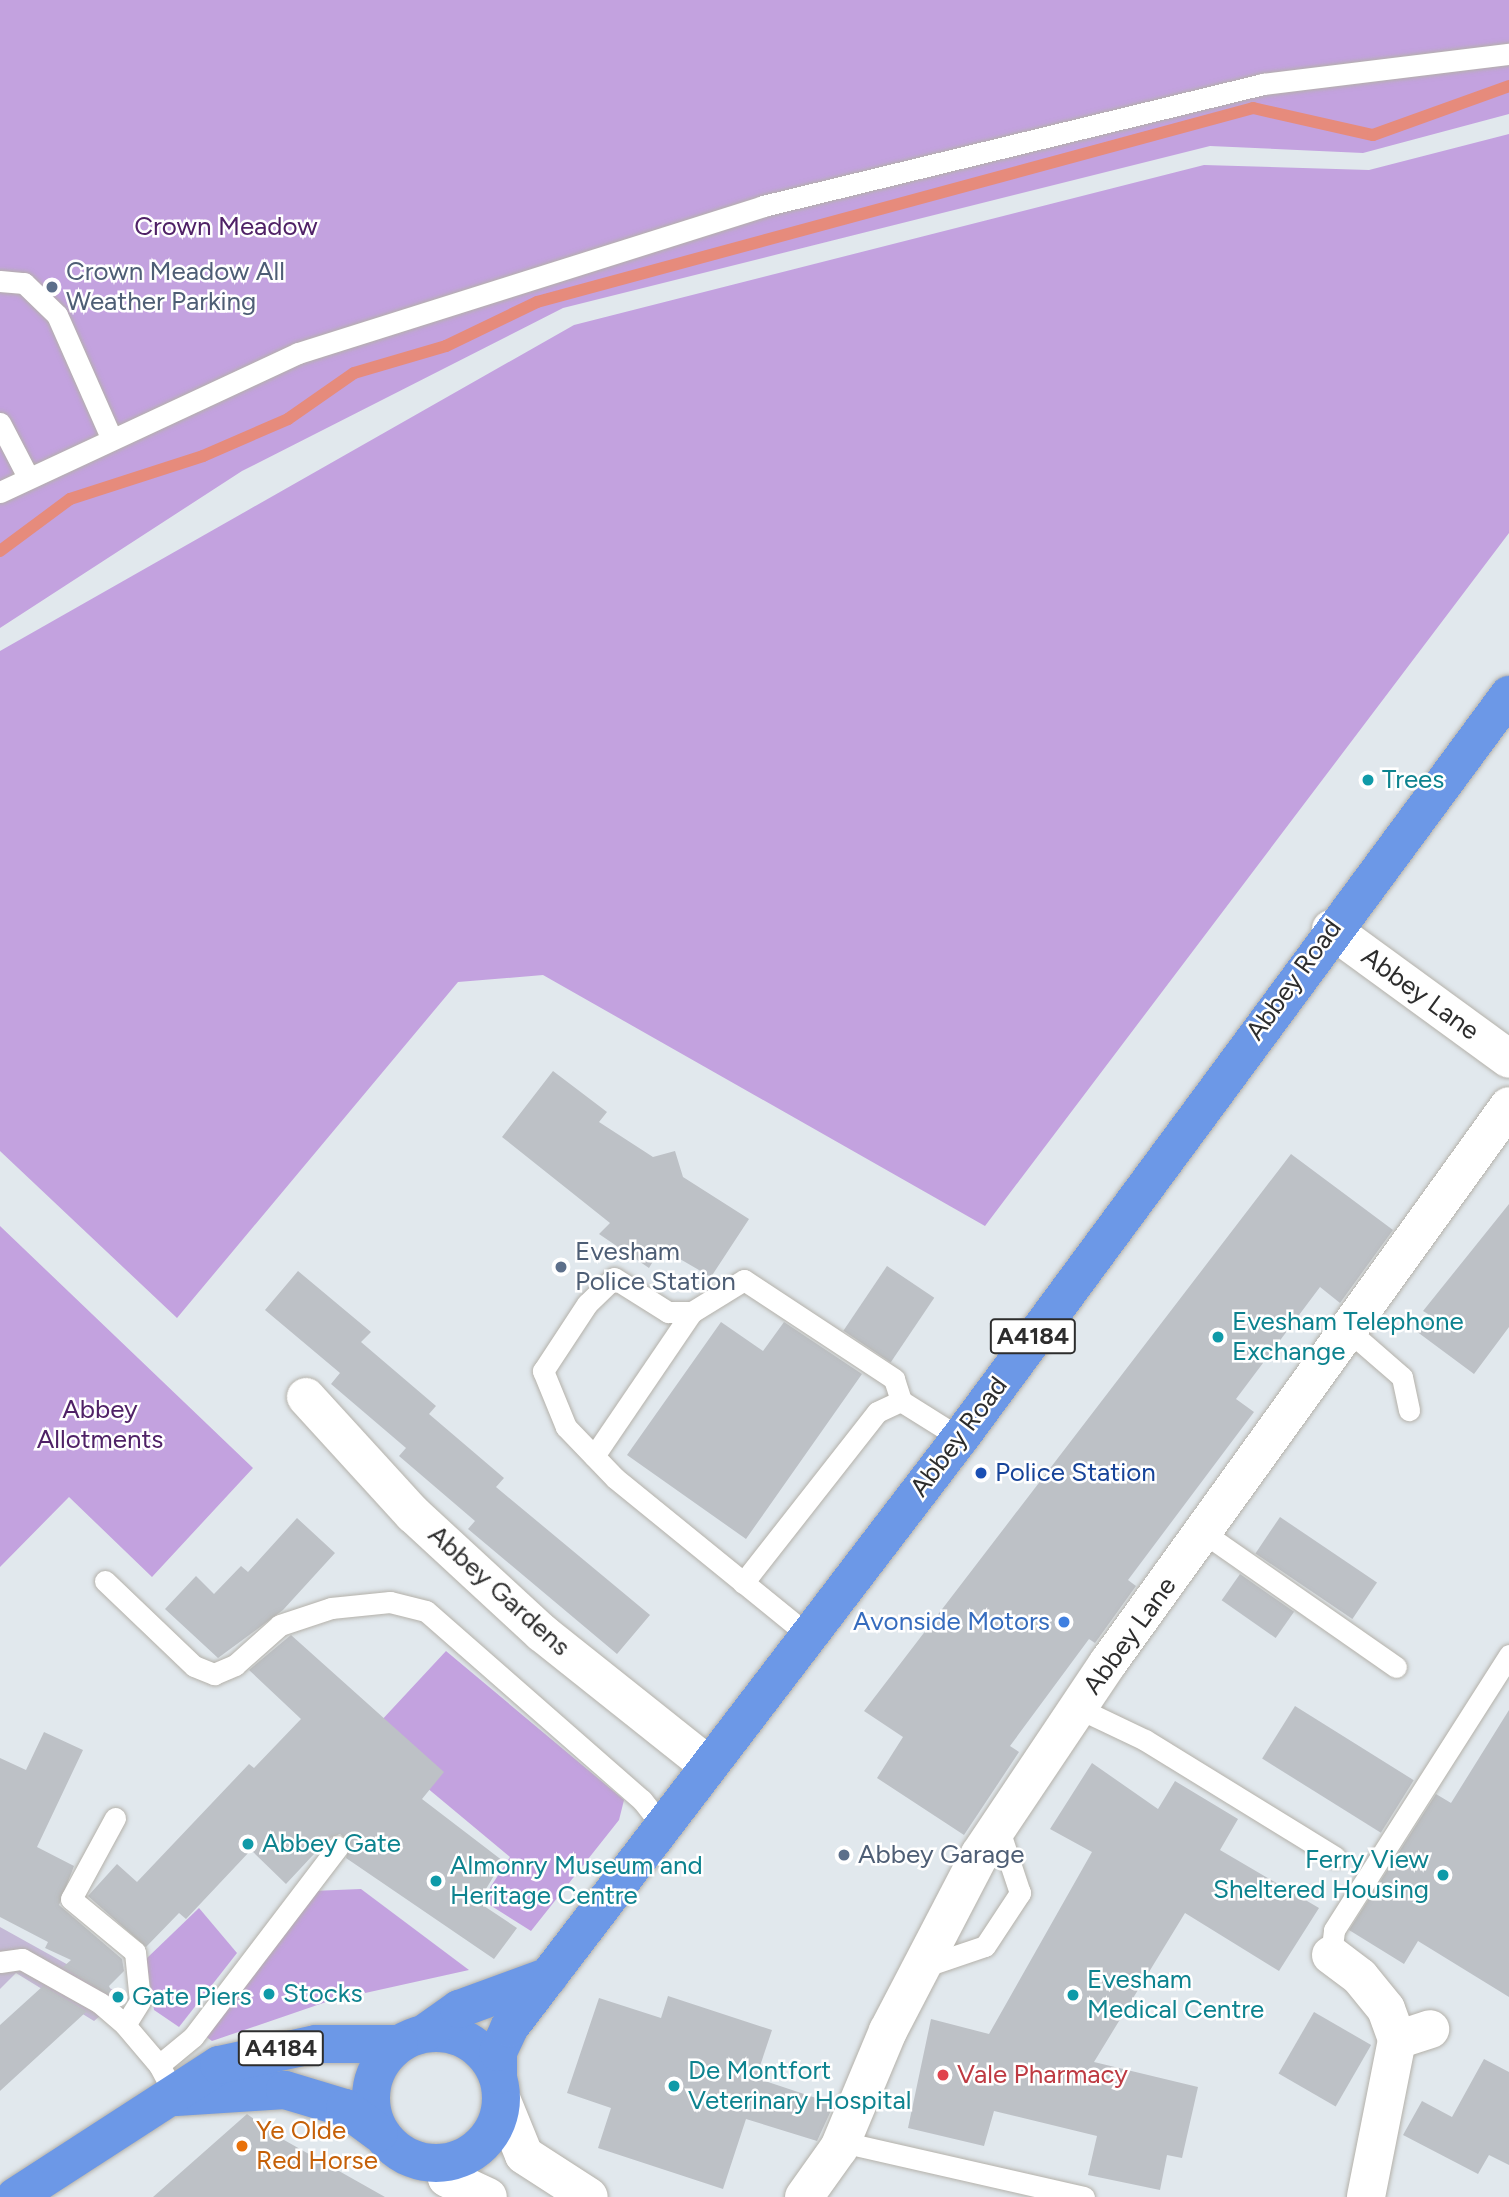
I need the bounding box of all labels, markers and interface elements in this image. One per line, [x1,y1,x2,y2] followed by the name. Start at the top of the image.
[134,211,318,243] park label: Crown Meadow
[66,256,285,318] place label: Crown Meadow All Weather Parking
[44,279,60,295] marker: Crown Meadow All Weather Parking
[1382,764,1444,796] place label: Trees
[1360,772,1376,788] marker: Trees
[1240,913,1348,1047] street label: Abbey Road
[1355,941,1485,1047] street label: Abbey Lane
[575,1236,736,1298] place label: Evesham Police Station
[553,1259,569,1275] marker: Evesham Police Station
[1232,1306,1464,1368] place label: Evesham Telephone Exchange
[989,1316,1077,1356] road number: A4184
[1210,1329,1226,1345] marker: Evesham Telephone Exchange
[904,1371,1014,1503] street label: Abbey Road
[37,1394,163,1456] park label: Abbey Allotments
[995,1457,1156,1489] place label: Police Station
[973,1465,989,1481] marker: Police Station
[422,1519,576,1663] street label: Abbey Gardens
[1077,1571,1183,1701] street label: Abbey Lane
[853,1606,1050,1638] place label: Avonside Motors
[1056,1614,1072,1630] marker: Avonside Motors
[262,1828,401,1860] place label: Abbey Gate
[240,1836,256,1852] marker: Abbey Gate
[858,1839,1025,1871] place label: Abbey Garage
[1213,1844,1429,1906] place label: Ferry View Sheltered Housing
[836,1847,852,1863] marker: Abbey Garage
[450,1850,703,1912] place label: Almonry Museum and Heritage Centre
[1435,1867,1451,1883] marker: Ferry View Sheltered Housing
[428,1873,444,1889] marker: Almonry Museum and Heritage Centre
[1087,1964,1264,2025] place label: Evesham Medical Centre
[283,1978,363,2010] place label: Stocks
[132,1981,252,2013] place label: Gate Piers
[261,1986,277,2002] marker: Stocks
[1065,1987,1081,2003] marker: Evesham Medical Centre
[110,1989,126,2005] marker: Gate Piers
[237,2027,325,2068] road number: A4184
[688,2055,911,2116] place label: De Montfort Veterinary Hospital
[957,2059,1128,2091] place label: Vale Pharmacy
[935,2067,951,2083] marker: Vale Pharmacy
[666,2078,682,2094] marker: De Montfort Veterinary Hospital
[256,2115,378,2176] place label: Ye Olde Red Horse
[234,2138,250,2154] marker: Ye Olde Red Horse

